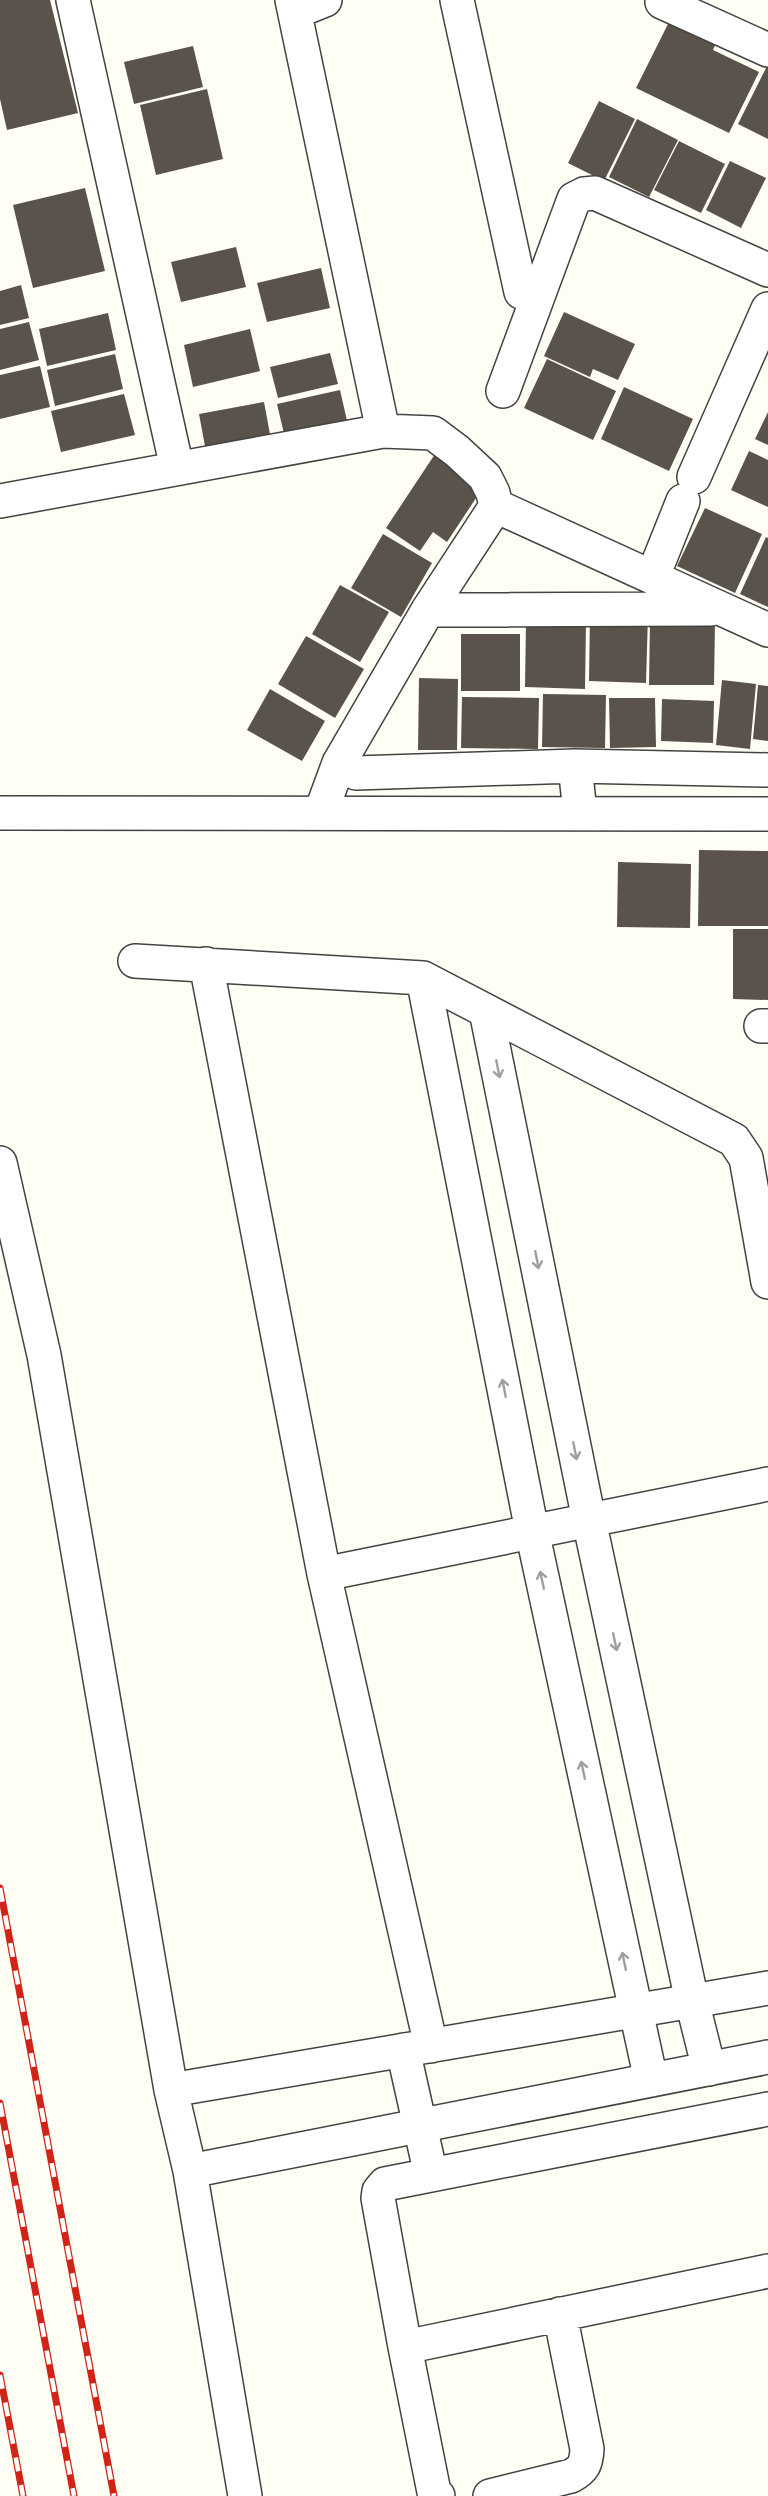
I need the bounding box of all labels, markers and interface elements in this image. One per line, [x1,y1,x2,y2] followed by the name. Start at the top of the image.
[493,1058,504,1078] one-way arrow
[532,1249,543,1269] one-way arrow
[498,1379,509,1399] one-way arrow
[570,1441,581,1460] one-way arrow
[536,1570,548,1589] one-way arrow
[610,1631,621,1651] one-way arrow
[577,1761,588,1781] one-way arrow
[618,1952,629,1971] one-way arrow

